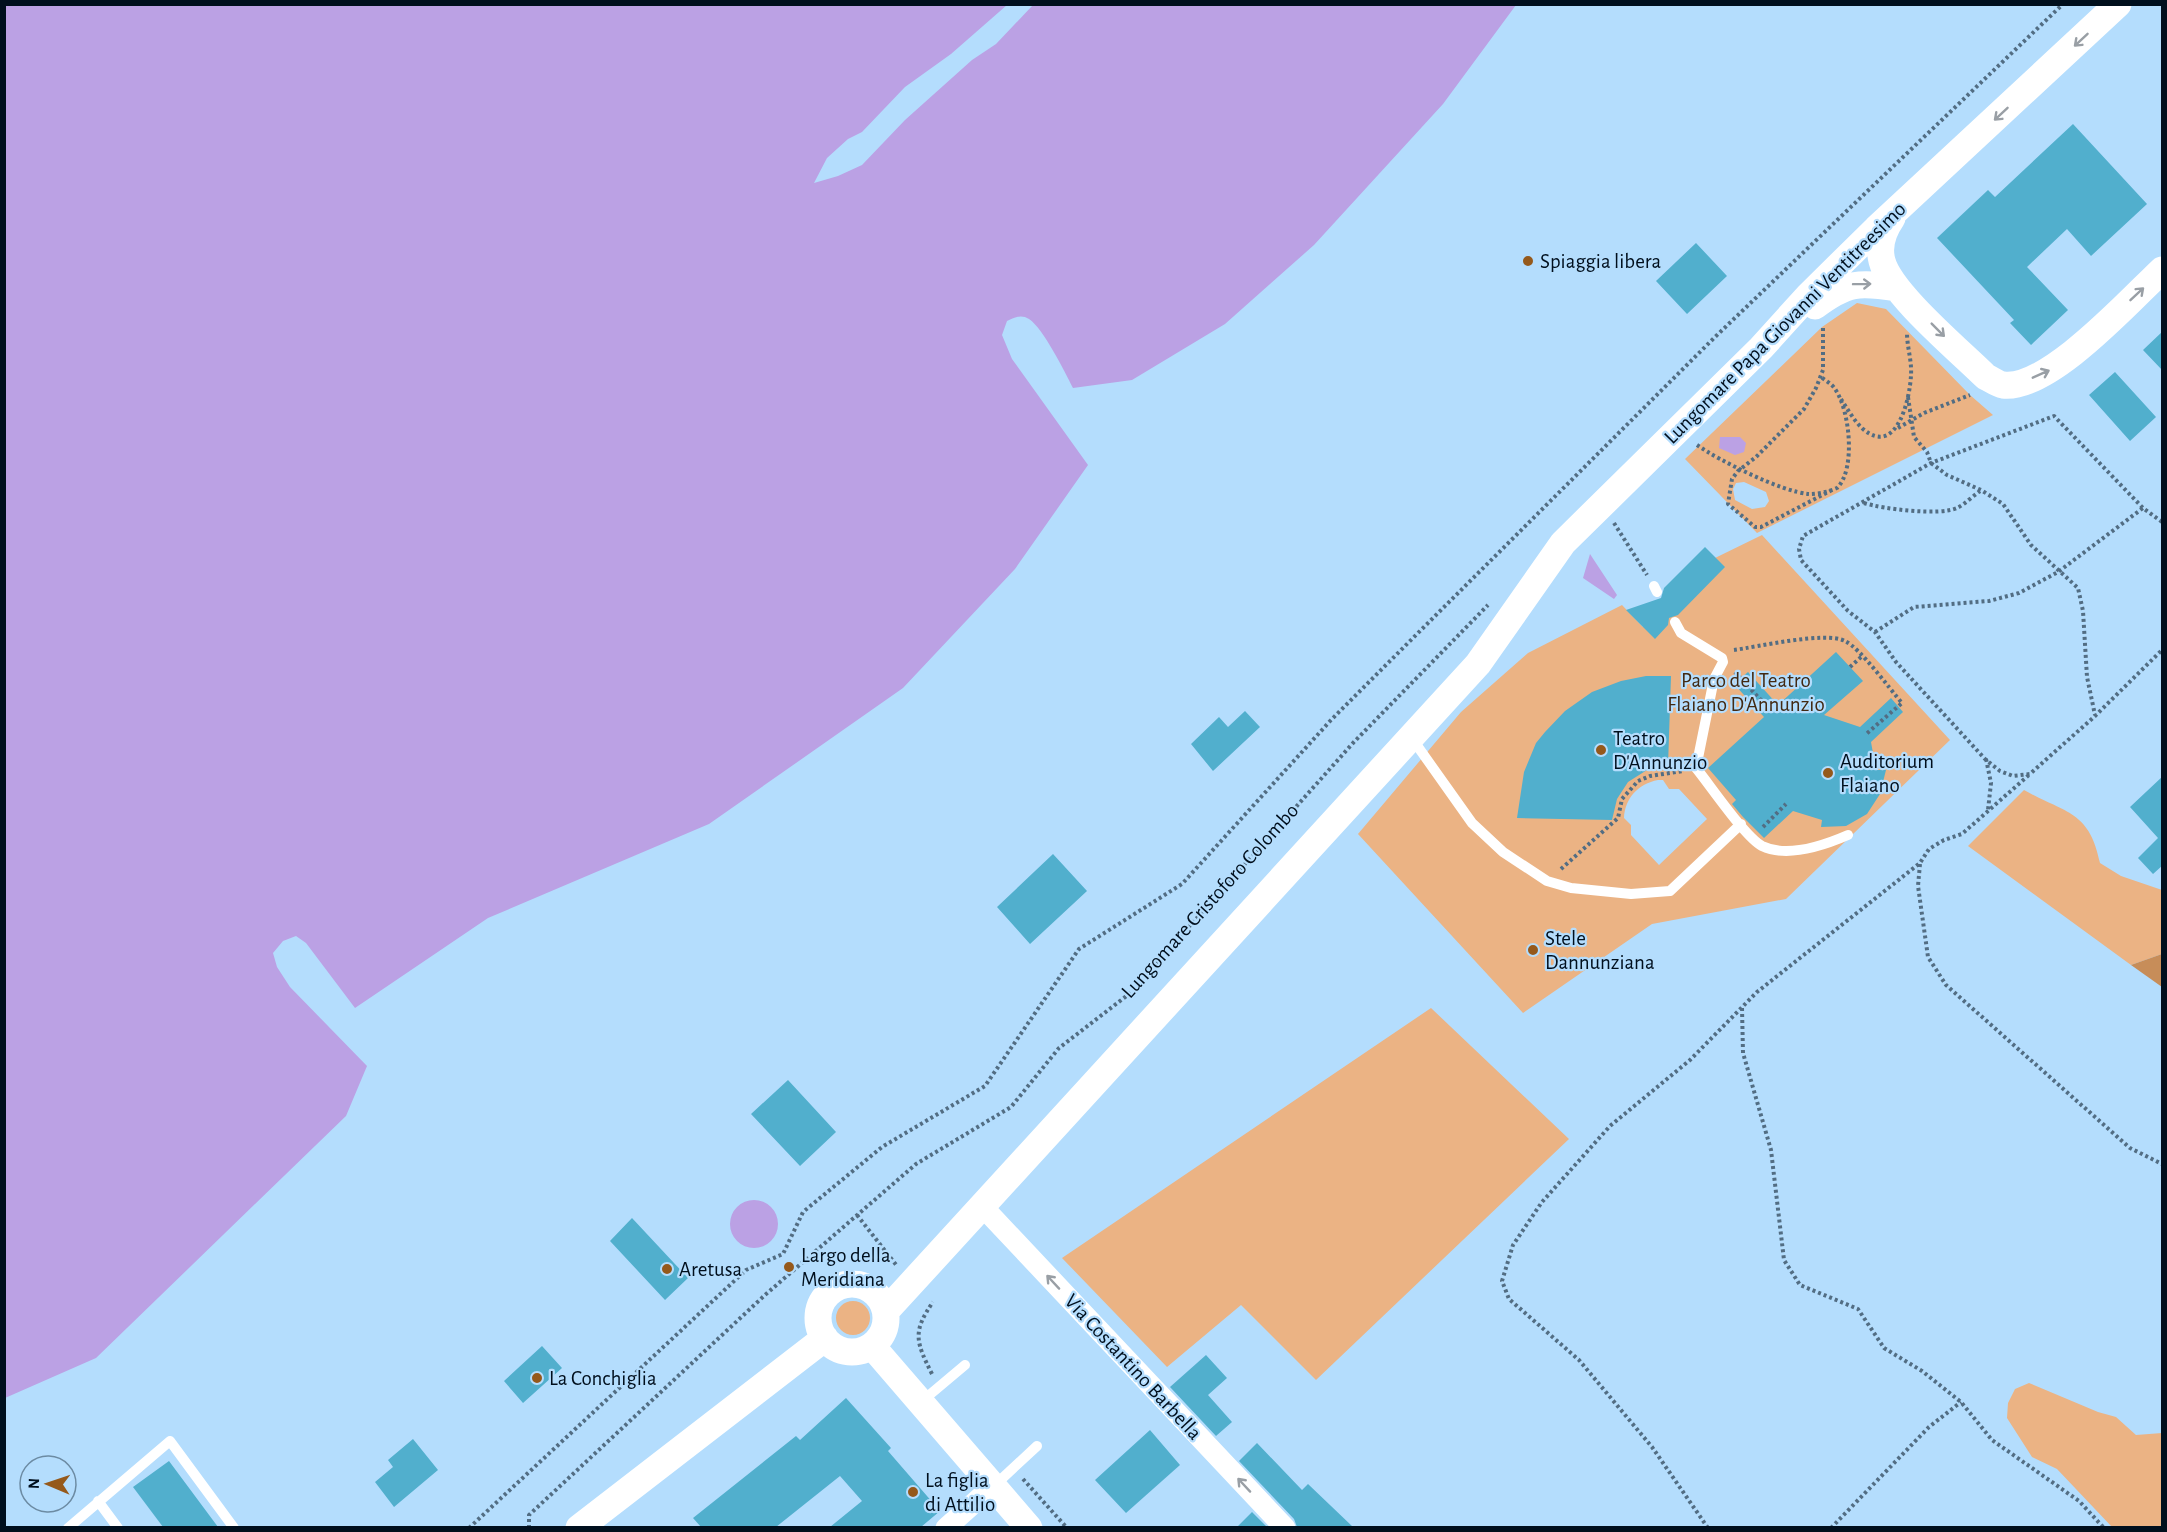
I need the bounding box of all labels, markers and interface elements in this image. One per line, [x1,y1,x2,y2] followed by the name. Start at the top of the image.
[2073,32,2088,47] one-way arrow
[1993,107,2008,122] one-way arrow
[1660,198,1910,448] street label: Lungomare Papa Giovanni Ventitreesimo
[1540,251,1661,272] place label: Spiaggia libera
[1521,254,1535,268] marker: Spiaggia libera
[1851,278,1871,290] one-way arrow
[2129,287,2144,301] one-way arrow
[1931,322,1946,337] one-way arrow
[2031,367,2049,379] one-way arrow
[1667,670,1825,715] park label: Parco del Teatro Flaiano D'Annunzio
[1613,728,1707,773] place label: Teatro D'Annunzio
[1594,743,1608,757] marker: Teatro D'Annunzio
[1840,751,1934,796] place label: Auditorium Flaiano
[1821,766,1835,780] marker: Auditorium Flaiano
[1117,800,1303,1002] street label: Lungomare Cristoforo Colombo
[1545,928,1655,973] place label: Stele Dannunziana
[1526,943,1540,957] marker: Stele Dannunziana
[801,1245,891,1290] place label: Largo della Meridiana
[679,1259,743,1280] place label: Aretusa
[782,1260,796,1274] marker: Largo della Meridiana
[660,1262,674,1276] marker: Aretusa
[1046,1274,1061,1289] one-way arrow
[1060,1290,1206,1444] street label: Via Costantino Barbella
[549,1368,657,1389] place label: La Conchiglia
[530,1371,544,1385] marker: La Conchiglia
[18,1454,78,1514] north arrow
[925,1470,995,1515] place label: La figlia di Attilio
[26,1478,42,1489] text: N
[1238,1478,1252,1493] one-way arrow
[906,1485,920,1499] marker: La figlia di Attilio

